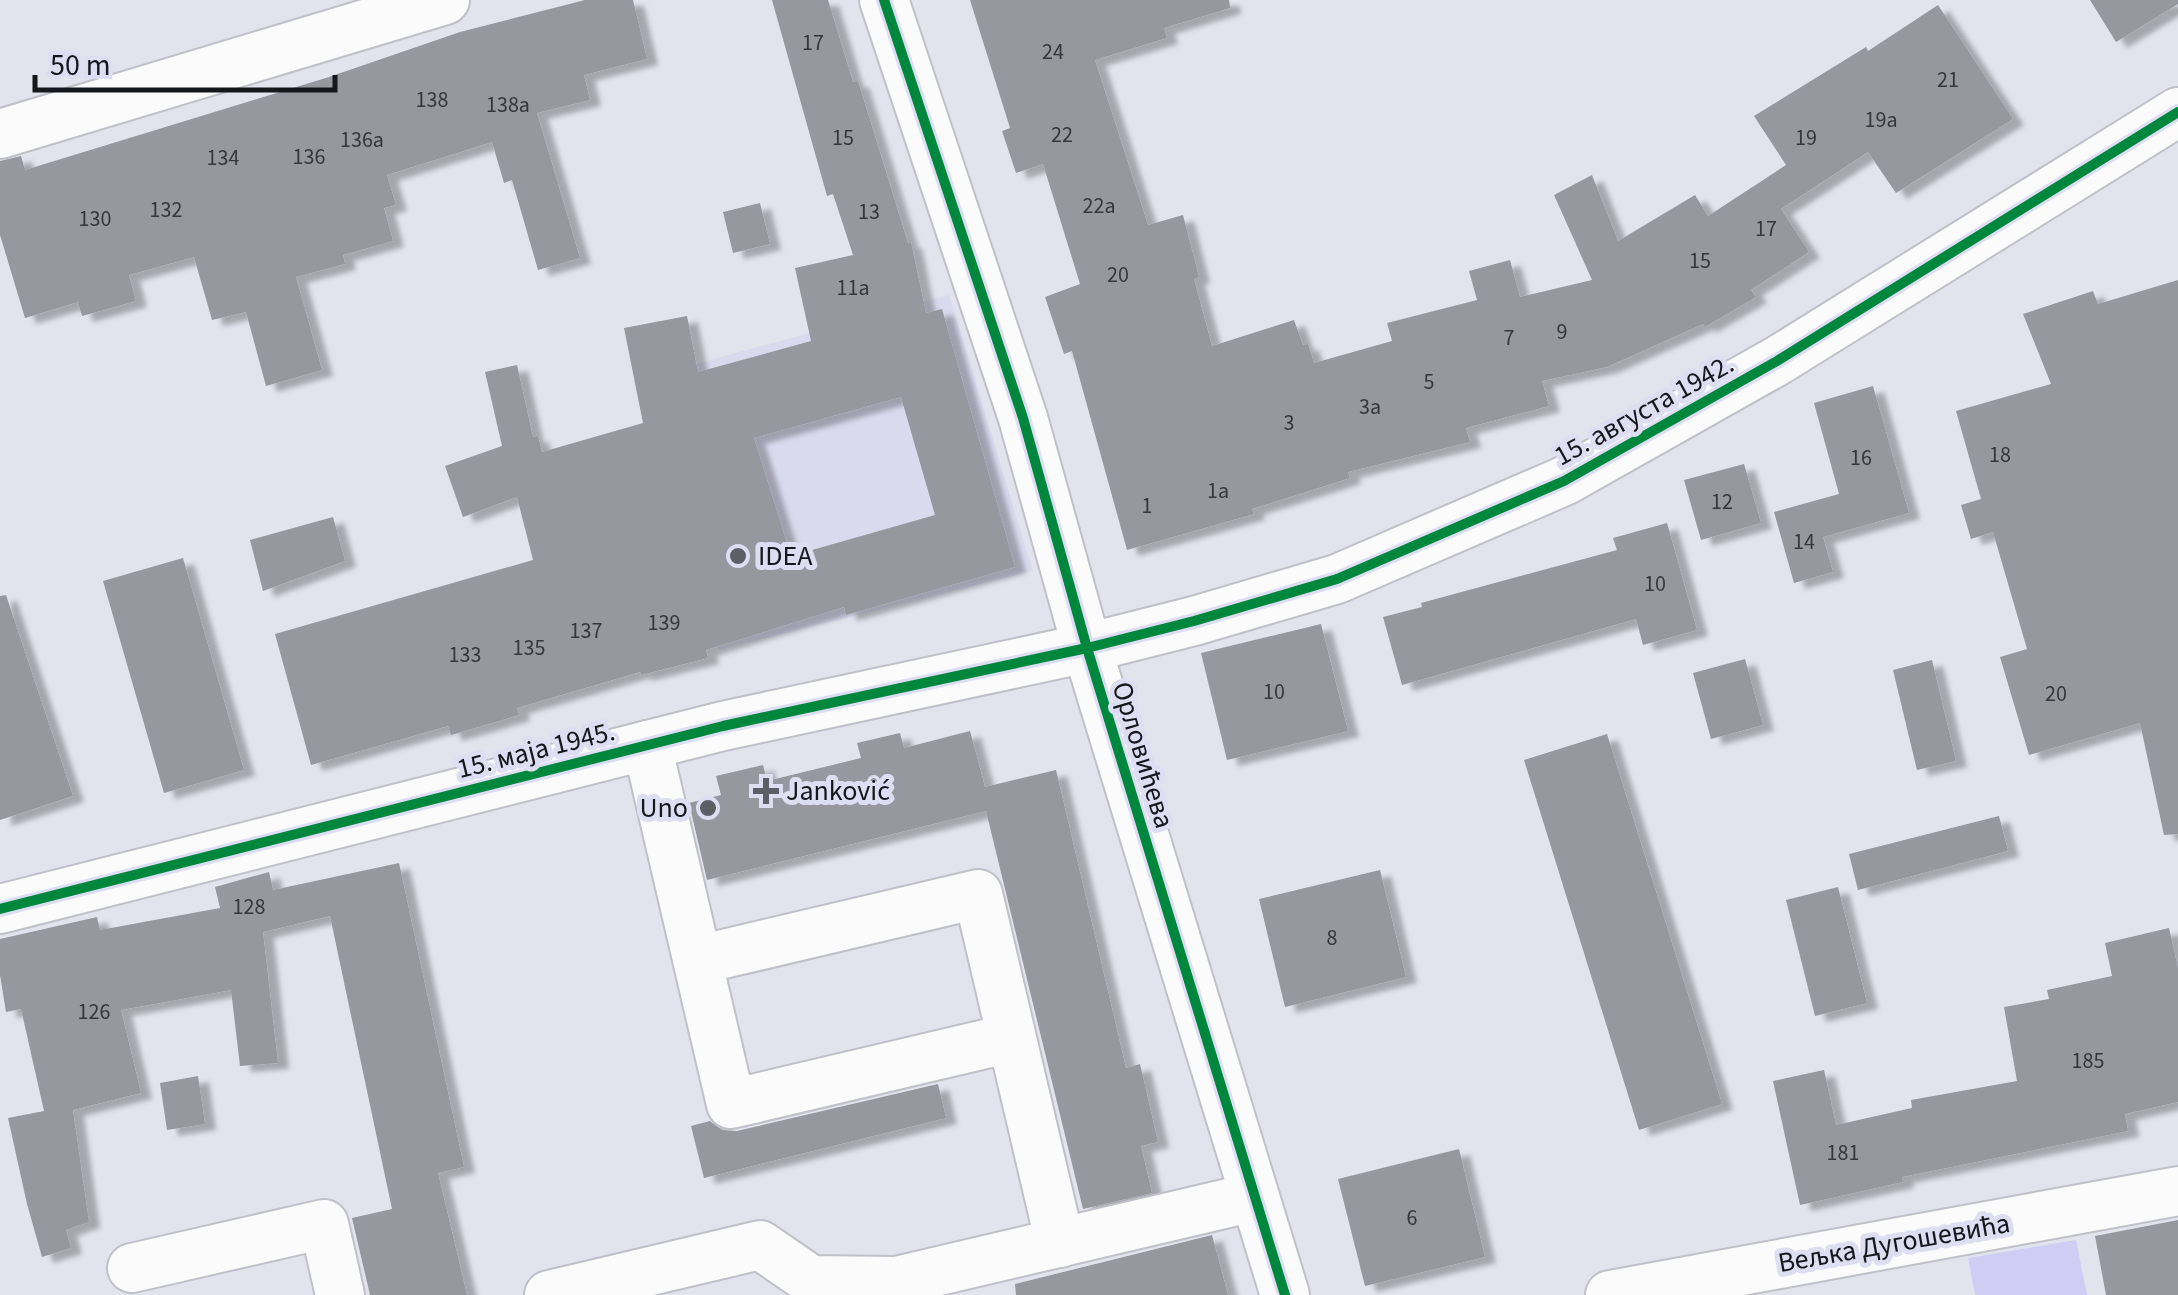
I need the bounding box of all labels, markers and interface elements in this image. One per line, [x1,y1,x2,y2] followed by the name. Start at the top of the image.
[802,27,824,59] house number: 17
[35,30,335,92] scale bar
[1042,36,1064,68] house number: 24
[50,44,111,87] text: 50 m
[1937,64,1959,96] house number: 21
[416,84,448,116] house number: 138
[486,89,530,121] house number: 138a
[1865,104,1897,136] house number: 19a
[1051,119,1073,151] house number: 22
[832,122,854,154] house number: 15
[1795,122,1817,154] house number: 19
[340,124,384,156] house number: 136a
[293,141,325,173] house number: 136
[207,142,239,174] house number: 134
[1083,190,1115,222] house number: 22a
[150,194,182,226] house number: 132
[858,196,880,228] house number: 13
[79,203,111,235] house number: 130
[1755,213,1777,245] house number: 17
[1689,245,1711,277] house number: 15
[1107,259,1129,291] house number: 20
[837,272,869,304] house number: 11a
[1557,316,1567,348] house number: 9
[1504,322,1515,354] house number: 7
[1547,344,1741,476] street label: 15. августа 1942.
[1424,366,1434,398] house number: 5
[1359,391,1381,423] house number: 3a
[1284,407,1294,439] house number: 3
[1989,439,2011,471] house number: 18
[1850,442,1872,474] house number: 16
[1207,475,1229,507] house number: 1a
[1711,486,1733,518] house number: 12
[1142,490,1152,522] house number: 1
[1793,526,1815,558] house number: 14
[758,536,813,576] place label: IDEA
[727,545,749,567] marker: IDEA
[1644,568,1666,600] house number: 10
[648,607,680,639] house number: 139
[570,615,602,647] house number: 137
[513,632,545,664] house number: 135
[449,639,481,671] house number: 133
[1263,676,1285,708] house number: 10
[1102,677,1184,833] street label: Орловићева
[2045,678,2067,710] house number: 20
[453,711,619,789] street label: 15. маја 1945.
[786,771,890,811] place label: Janković
[755,780,777,802] marker: Janković
[639,788,688,828] place label: Uno
[697,797,719,819] marker: Uno
[233,891,265,923] house number: 128
[1327,922,1338,954] house number: 8
[78,996,110,1028] house number: 126
[2072,1045,2104,1077] house number: 185
[1827,1137,1859,1169] house number: 181
[1407,1202,1418,1234] house number: 6
[1775,1203,2013,1283] street label: Вељка Дугошевића

